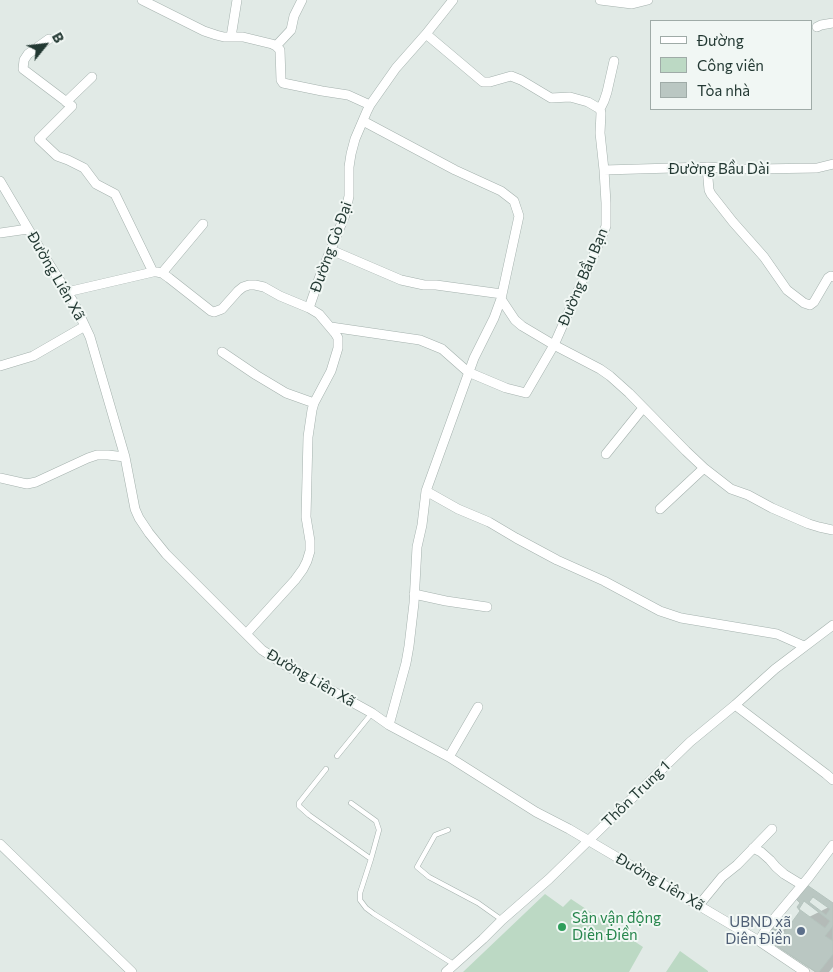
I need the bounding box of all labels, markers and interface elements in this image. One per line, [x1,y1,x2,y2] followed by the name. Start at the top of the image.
[20,20,70,70] north arrow
[650,20,813,110] legend
[49,29,68,46] text: B
[697,31,744,49] text: Đường
[697,56,764,74] text: Công viên
[697,81,750,99] text: Tòa nhà
[668,160,770,178] street label: Đường Bầu Dài
[306,199,356,295] street label: Đường Gò Đại
[554,225,612,329] street label: Đường Bầu Bạn
[23,228,89,324] street label: Đường Liên Xã
[263,645,359,711] street label: Đường Liên Xã
[598,757,674,831] street label: Thôn Trung 1
[612,849,708,915] street label: Đường Liên Xã
[572,909,661,944] place label: Sân vận động Diên Điền
[725,913,791,948] place label: UBND xã Diên Điền
[556,921,568,933] marker: Sân vận động Diên Điền
[795,925,807,937] marker: UBND xã Diên Điền

